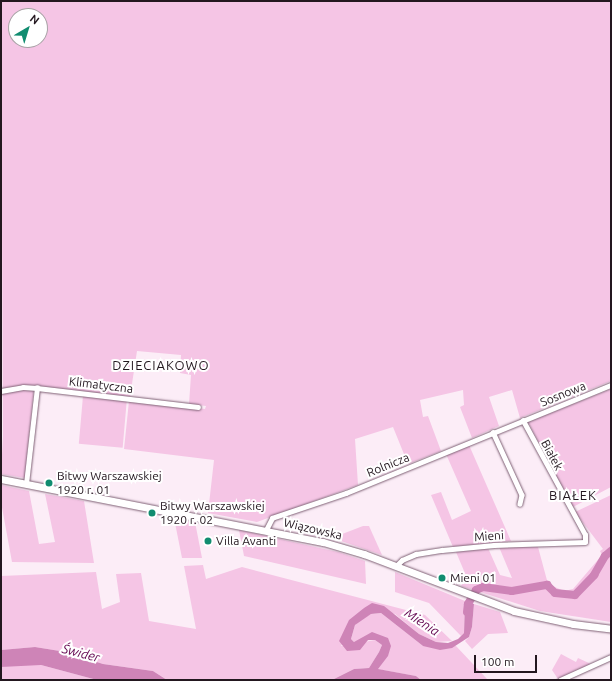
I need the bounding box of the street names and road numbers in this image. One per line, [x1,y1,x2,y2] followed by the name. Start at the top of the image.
[68,374,134,396] street label: Klimatyczna
[538,378,588,410] street label: Sosnowa
[538,437,566,473] street label: Białek
[365,450,411,480] street label: Rolnicza
[282,515,344,543] street label: Wiązowska
[474,528,504,544] street label: Mieni

